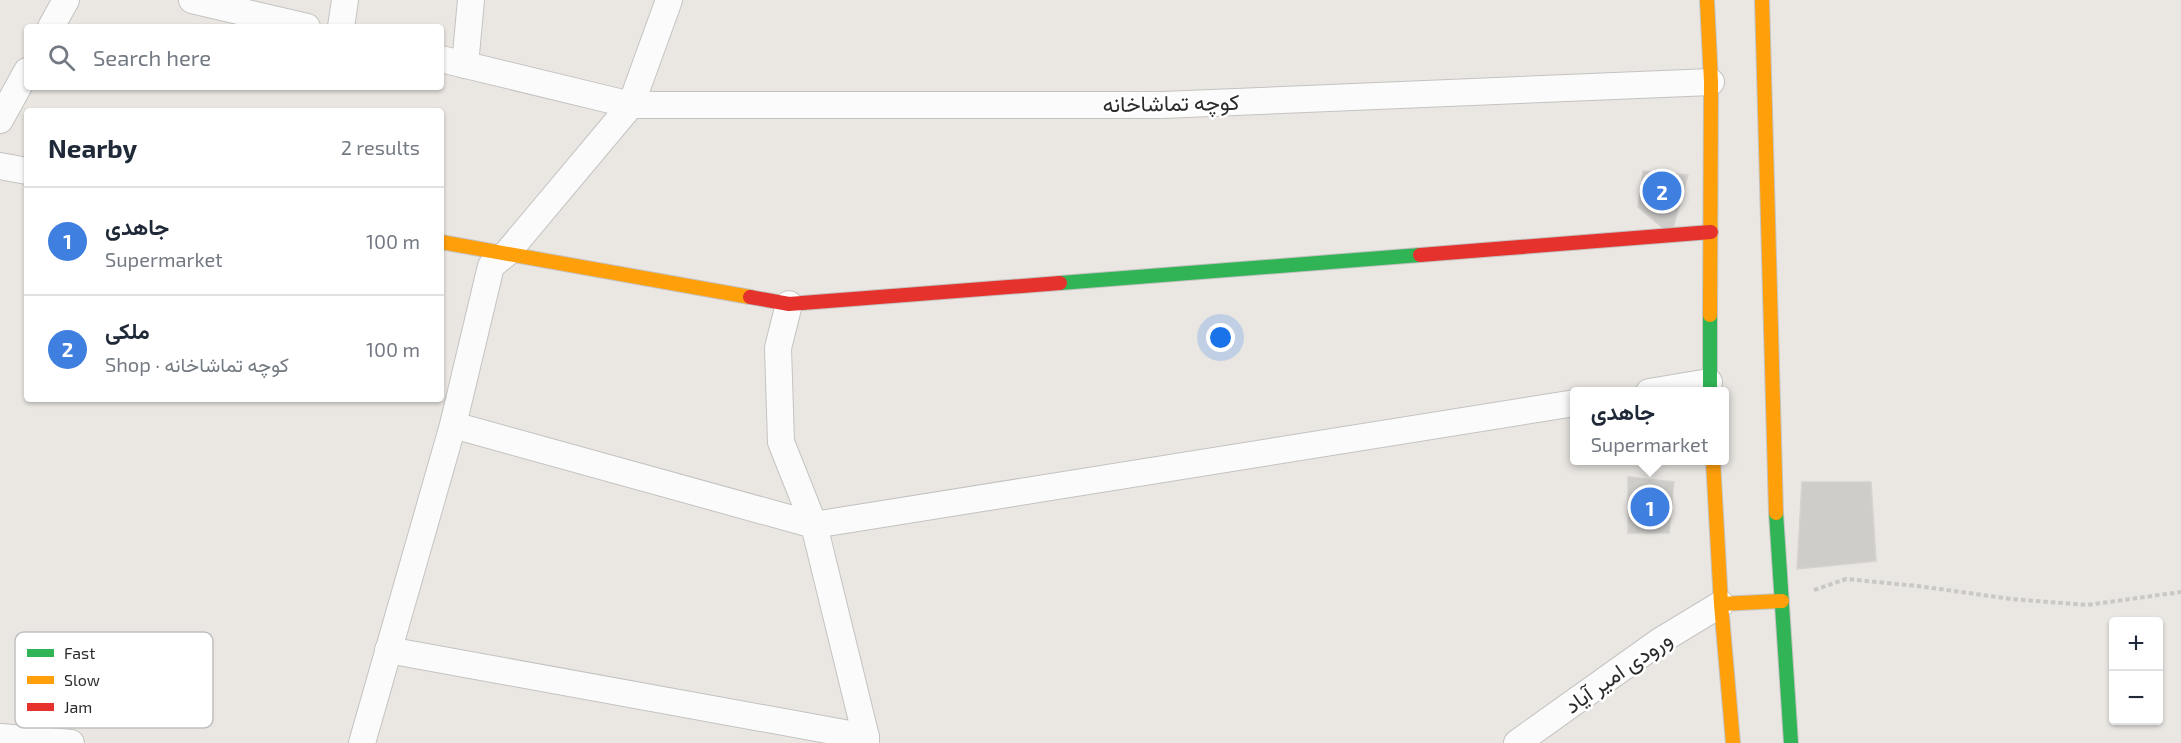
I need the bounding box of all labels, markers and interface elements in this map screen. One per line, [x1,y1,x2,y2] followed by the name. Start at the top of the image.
[24,24,444,90] search box
[45,41,78,74] icon: search
[93,44,211,70] text: Search here
[1102,88,1240,119] street label: کوچه تماشاخانه
[48,132,137,163] text: Nearby
[341,135,420,159] text: 2 results
[1642,168,1682,213] pin: 2
[105,213,169,239] text: جاهدی
[63,229,72,253] text: 1
[366,229,420,253] text: 100 m
[105,247,223,271] text: Supermarket
[105,317,150,343] text: ملکی
[1206,323,1235,352] your location
[62,337,73,361] text: 2
[366,337,420,361] text: 100 m
[105,352,289,376] text: Shop · کوچه تماشاخانه
[1570,387,1729,465] popup
[1591,398,1655,424] text: جاهدی
[1591,432,1708,456] text: Supermarket
[1630,484,1670,530] pin: 1
[2109,617,2163,725] map controls
[2109,617,2163,671] button: +
[1559,625,1677,719] street label: ورودی امیر آیاد
[15,632,213,728] legend
[64,643,95,662] text: Fast
[64,670,100,689] text: Slow
[2109,671,2163,725] button: −
[64,697,92,716] text: Jam

